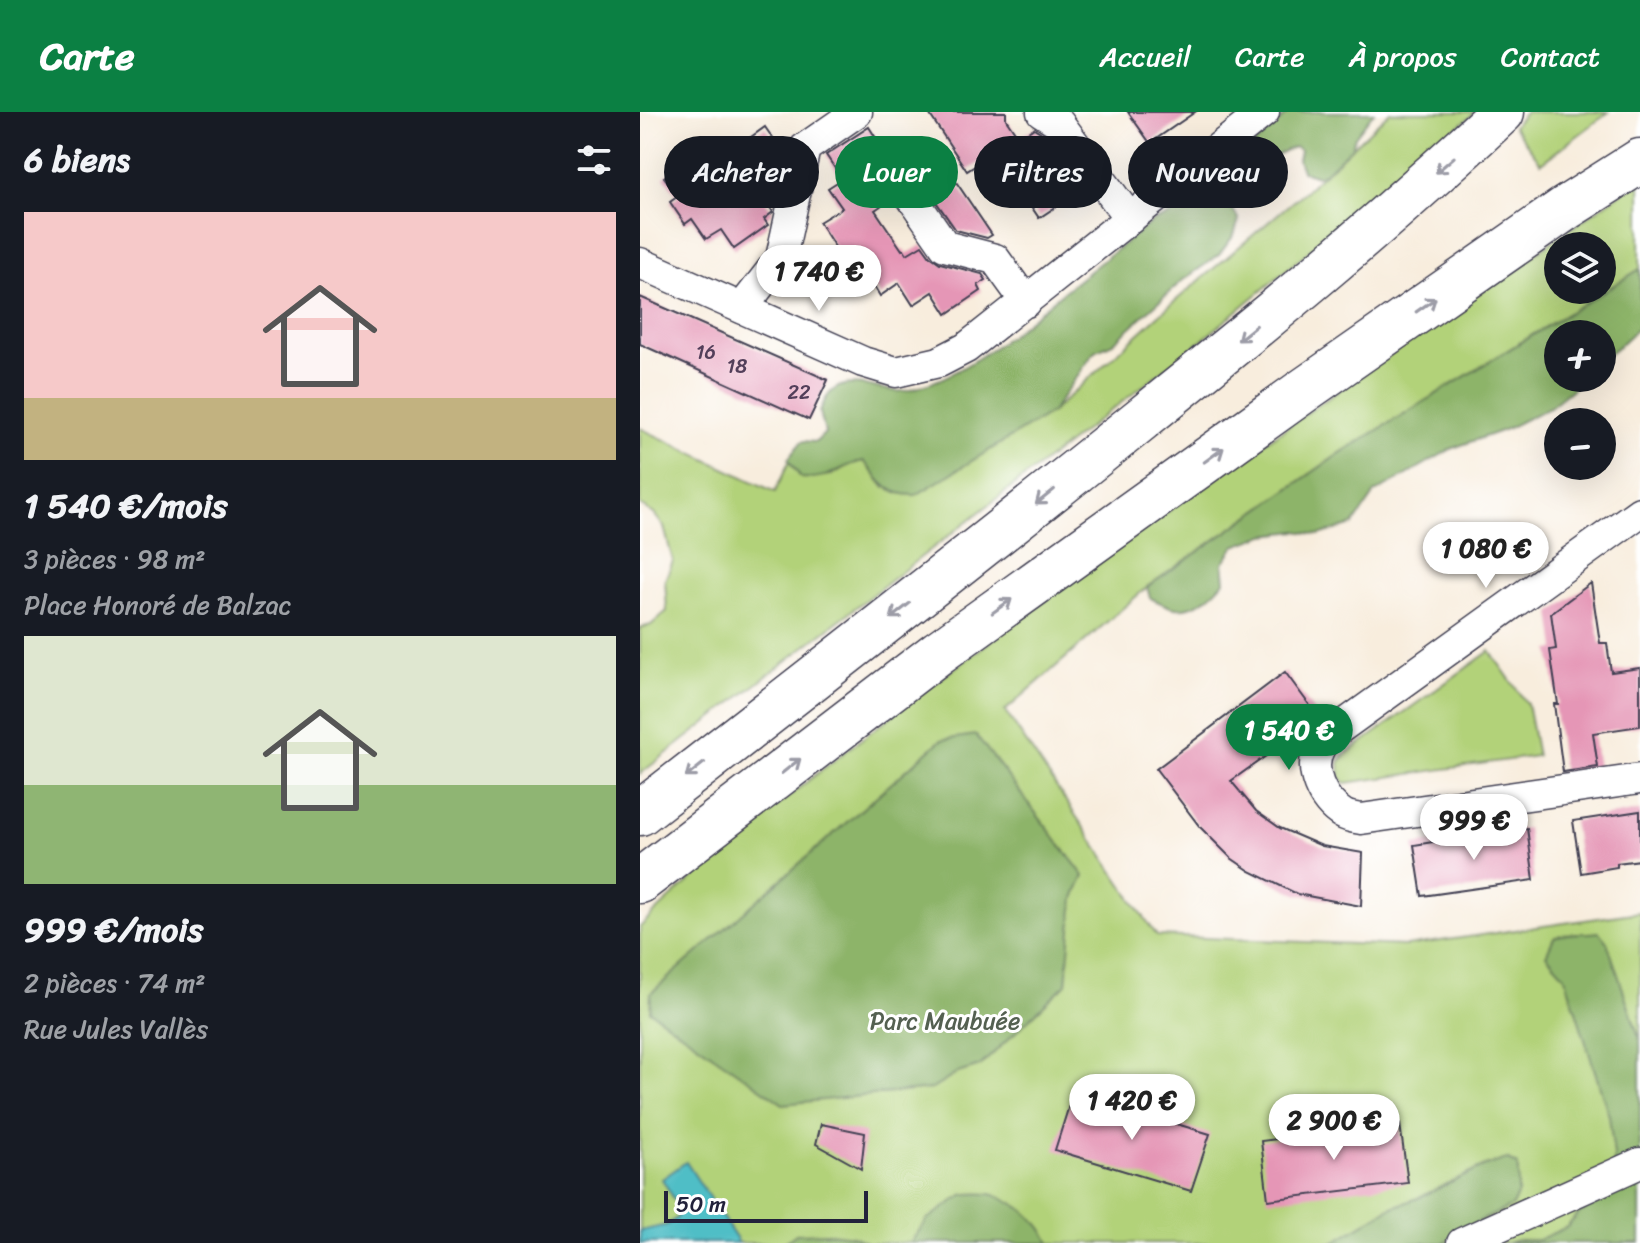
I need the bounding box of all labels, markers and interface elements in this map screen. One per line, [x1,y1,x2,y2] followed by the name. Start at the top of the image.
[40,23,135,90] text: Carte
[1100,32,1191,81] text: Accueil
[1235,32,1305,81] text: Carte
[1349,32,1457,81] text: À propos
[1501,32,1600,81] text: Contact
[24,130,130,190] text: 6 biens
[664,136,819,208] chip: Acheter
[835,136,958,208] chip: Louer
[974,136,1112,208] chip: Filtres
[1128,136,1288,208] chip: Nouveau
[572,138,616,182] icon: filters
[1436,156,1456,174] one-way arrow
[1544,232,1616,480] map controls
[1544,232,1616,304] button: layers
[745,245,893,313] pin: 1 740 €
[774,248,864,294] text: 1 740 €
[248,264,392,408] icon: home
[1415,297,1437,313] one-way arrow
[1544,320,1616,392] button: +
[1237,324,1258,342] one-way arrow
[696,335,716,370] house number: 16
[727,349,747,384] house number: 18
[787,375,811,410] house number: 22
[1544,408,1616,480] button: −
[1202,447,1224,463] one-way arrow
[24,476,228,536] text: 1 540 €/mois
[1035,488,1056,506] one-way arrow
[1412,522,1560,590] pin: 1 080 €
[1441,525,1531,571] text: 1 080 €
[24,536,205,582] text: 3 pièces · 98 m²
[24,582,292,628] text: Place Honoré de Balzac
[991,598,1013,615] one-way arrow
[890,602,911,619] one-way arrow
[248,688,392,832] icon: home
[1215,704,1363,772] pin: 1 540 €
[1244,707,1334,753] text: 1 540 €
[780,757,801,774] one-way arrow
[685,762,706,779] one-way arrow
[1418,794,1530,862] pin: 999 €
[1438,797,1510,843] text: 999 €
[24,900,203,960] text: 999 €/mois
[24,960,206,1006] text: 2 pièces · 74 m²
[870,1000,1020,1042] park label: Parc Maubuée
[24,1006,208,1052] text: Rue Jules Vallès
[1058,1074,1206,1142] pin: 1 420 €
[1087,1077,1177,1123] text: 1 420 €
[1260,1094,1408,1162] pin: 2 900 €
[1287,1097,1381,1143] text: 2 900 €
[676,1185,726,1224] text: 50 m
[664,1187,868,1223] scale bar

